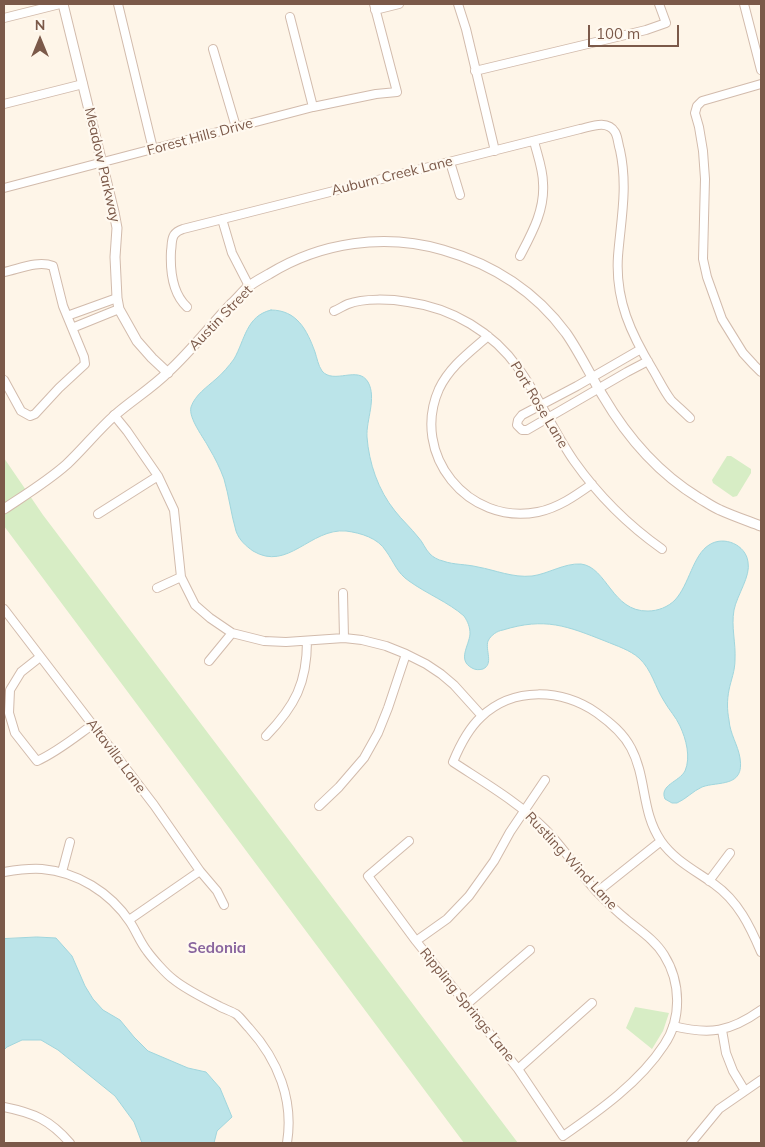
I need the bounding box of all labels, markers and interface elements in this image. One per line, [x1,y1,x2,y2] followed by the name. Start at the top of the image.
[15,15,65,65] north arrow
[590,15,681,47] scale bar
[35,16,45,34] text: N
[596,24,640,43] text: 100 m
[81,106,123,224] street label: Meadow Parkway
[145,115,255,159] street label: Forest Hills Drive
[330,153,454,199] street label: Auburn Creek Lane
[186,282,256,354] street label: Austin Street
[506,359,572,451] street label: Port Rose Lane
[83,716,149,796] street label: Altavilla Lane
[521,809,621,913] street label: Rustling Wind Lane
[188,939,246,957] district label: Sedonia
[416,945,518,1065] street label: Rippling Springs Lane

